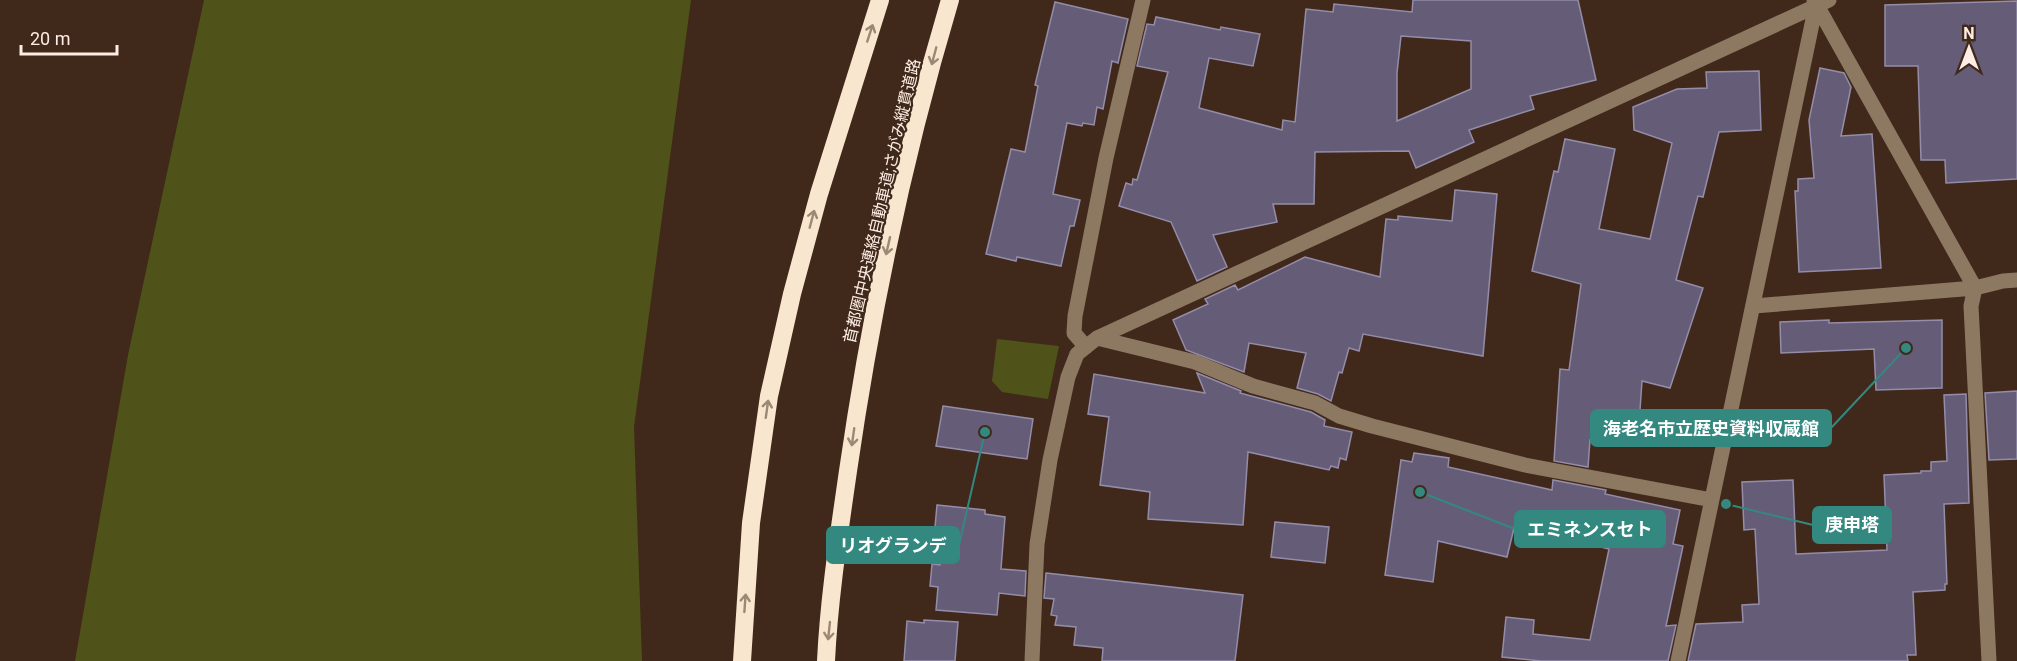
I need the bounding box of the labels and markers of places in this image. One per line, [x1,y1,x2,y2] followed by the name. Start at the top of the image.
[1591,410,1831,446] callout: 海老名市立歴史資料収蔵館
[1813,507,1891,543] callout: 庚申塔
[1515,511,1665,547] callout: エミネンスセト
[827,527,959,563] callout: リオグランデ

